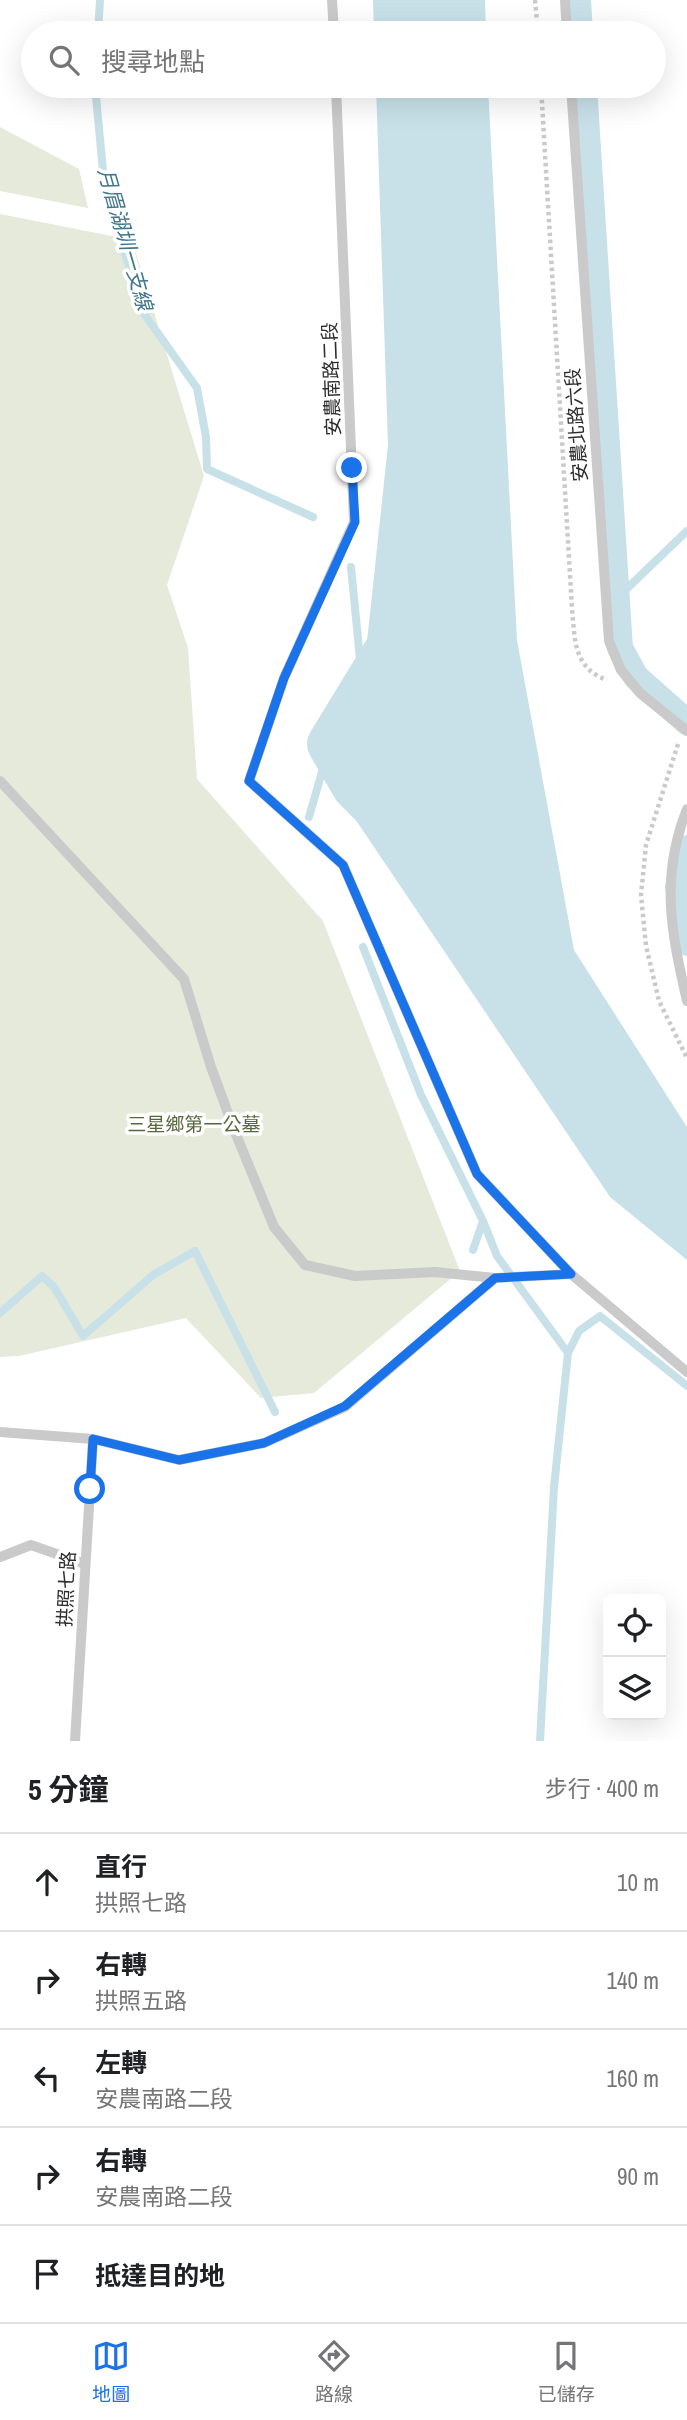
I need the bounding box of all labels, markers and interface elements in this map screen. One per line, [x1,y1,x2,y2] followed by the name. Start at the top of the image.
[21,21,666,98] search box
[45,41,83,79] icon: search
[101,44,205,79] text: 搜尋地點
[91,164,160,315] water label: 月眉湖圳一支線
[316,322,346,436] street label: 安農南路二段
[559,367,593,483] street label: 安農北路六段
[336,452,367,483] route end
[127,1111,261,1137] park label: 三星鄉第一公墓
[74,1473,105,1504] route start
[51,1550,81,1628] street label: 拱照七路
[603,1594,666,1720] map controls
[603,1594,666,1657] button: locate
[603,1657,666,1720] button: layers
[28,1769,109,1809] text: 5 分鐘
[545,1773,659,1804] text: 步行 · 400 m
[95,1849,147,1884] text: 直行
[28,1863,66,1901] icon: ahead
[617,1867,659,1898] text: 10 m
[95,1887,187,1918] text: 拱照七路
[95,1947,147,1982] text: 右轉
[28,1961,66,1999] icon: right
[607,1965,659,1996] text: 140 m
[95,1985,187,2016] text: 拱照五路
[95,2045,147,2080] text: 左轉
[28,2059,66,2097] icon: left
[607,2063,659,2094] text: 160 m
[95,2083,233,2114] text: 安農南路二段
[95,2143,147,2178] text: 右轉
[28,2157,66,2195] icon: right
[617,2161,659,2192] text: 90 m
[95,2181,233,2212] text: 安農南路二段
[28,2255,66,2293] icon: arrive
[95,2258,225,2293] text: 抵達目的地
[92,2337,130,2407] tab: 地圖
[315,2337,353,2407] tab: 路線
[538,2337,595,2407] tab: 已儲存

